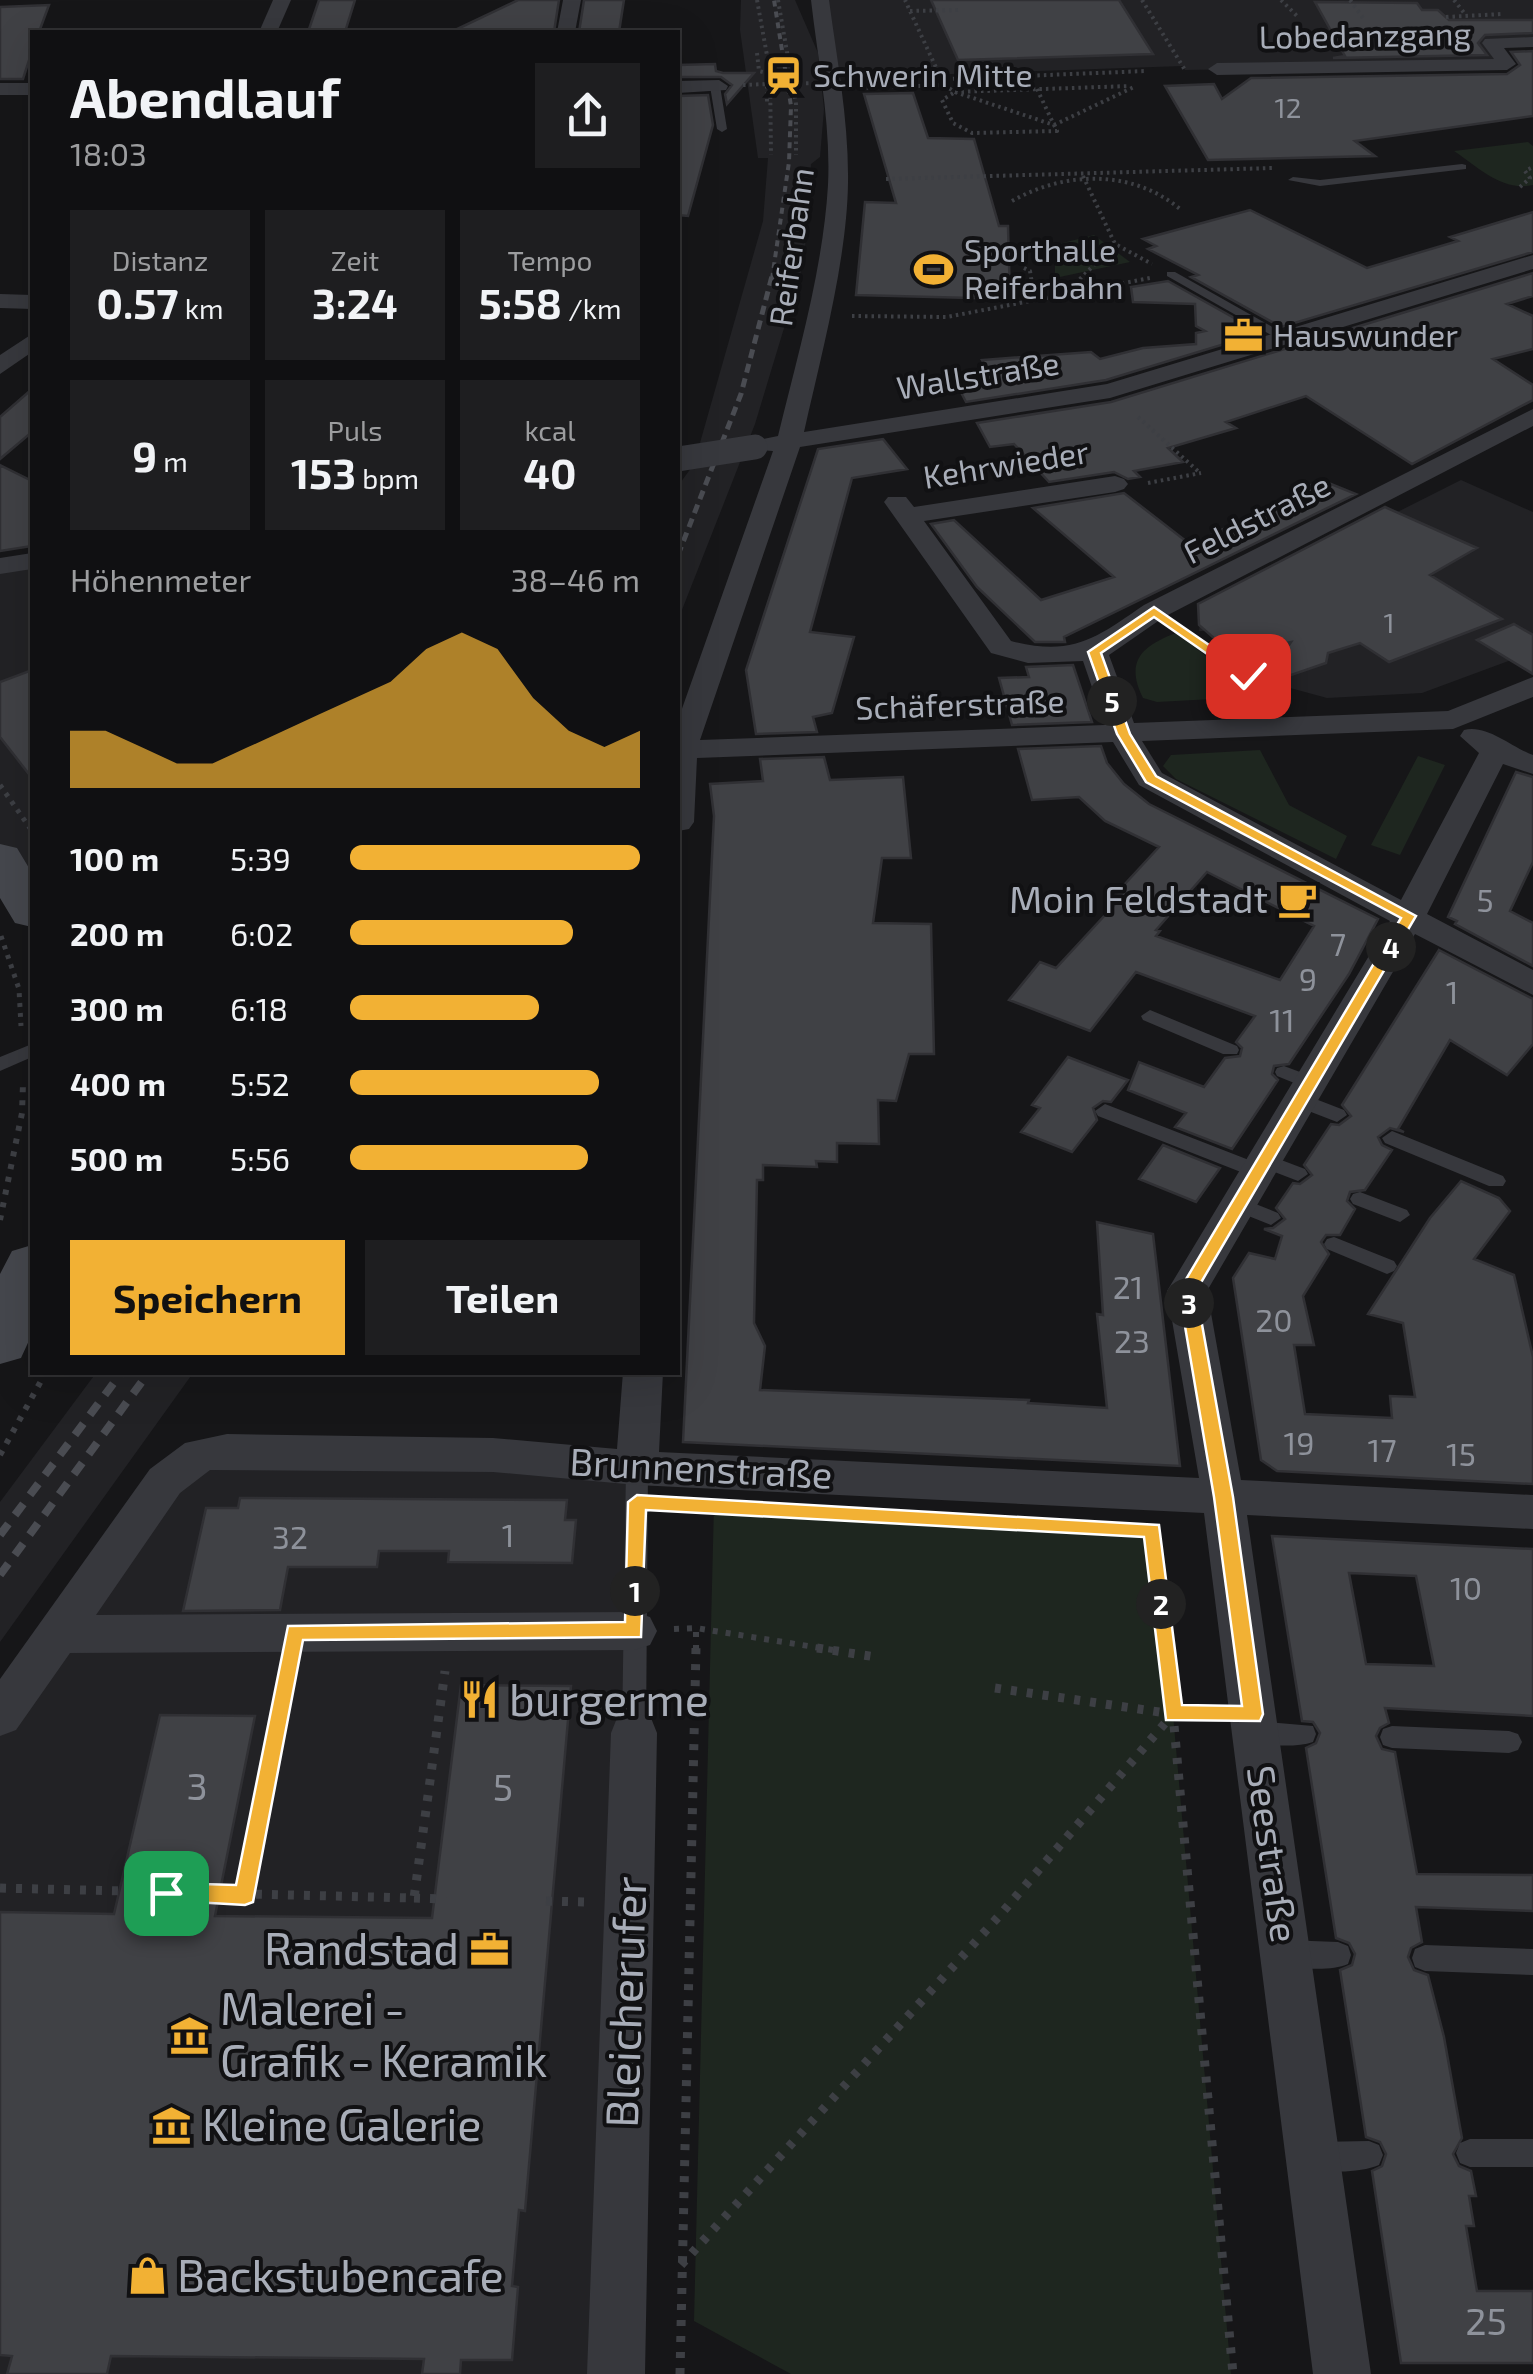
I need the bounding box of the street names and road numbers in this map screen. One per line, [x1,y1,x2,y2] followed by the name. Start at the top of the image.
[1258,13,1472,55] street label: Lobedanzgang
[760,165,820,328] street label: Reiferbahn
[894,342,1062,406] street label: Wallstraße
[920,431,1091,495] street label: Kehrwieder
[1176,464,1336,570] street label: Feldstraße
[855,680,1065,726] street label: Schäferstraße
[569,1437,834,1497] street label: Brunnenstraße
[1239,1762,1309,1945] street label: Seestraße
[593,1875,655,2129] street label: Bleicherufer

